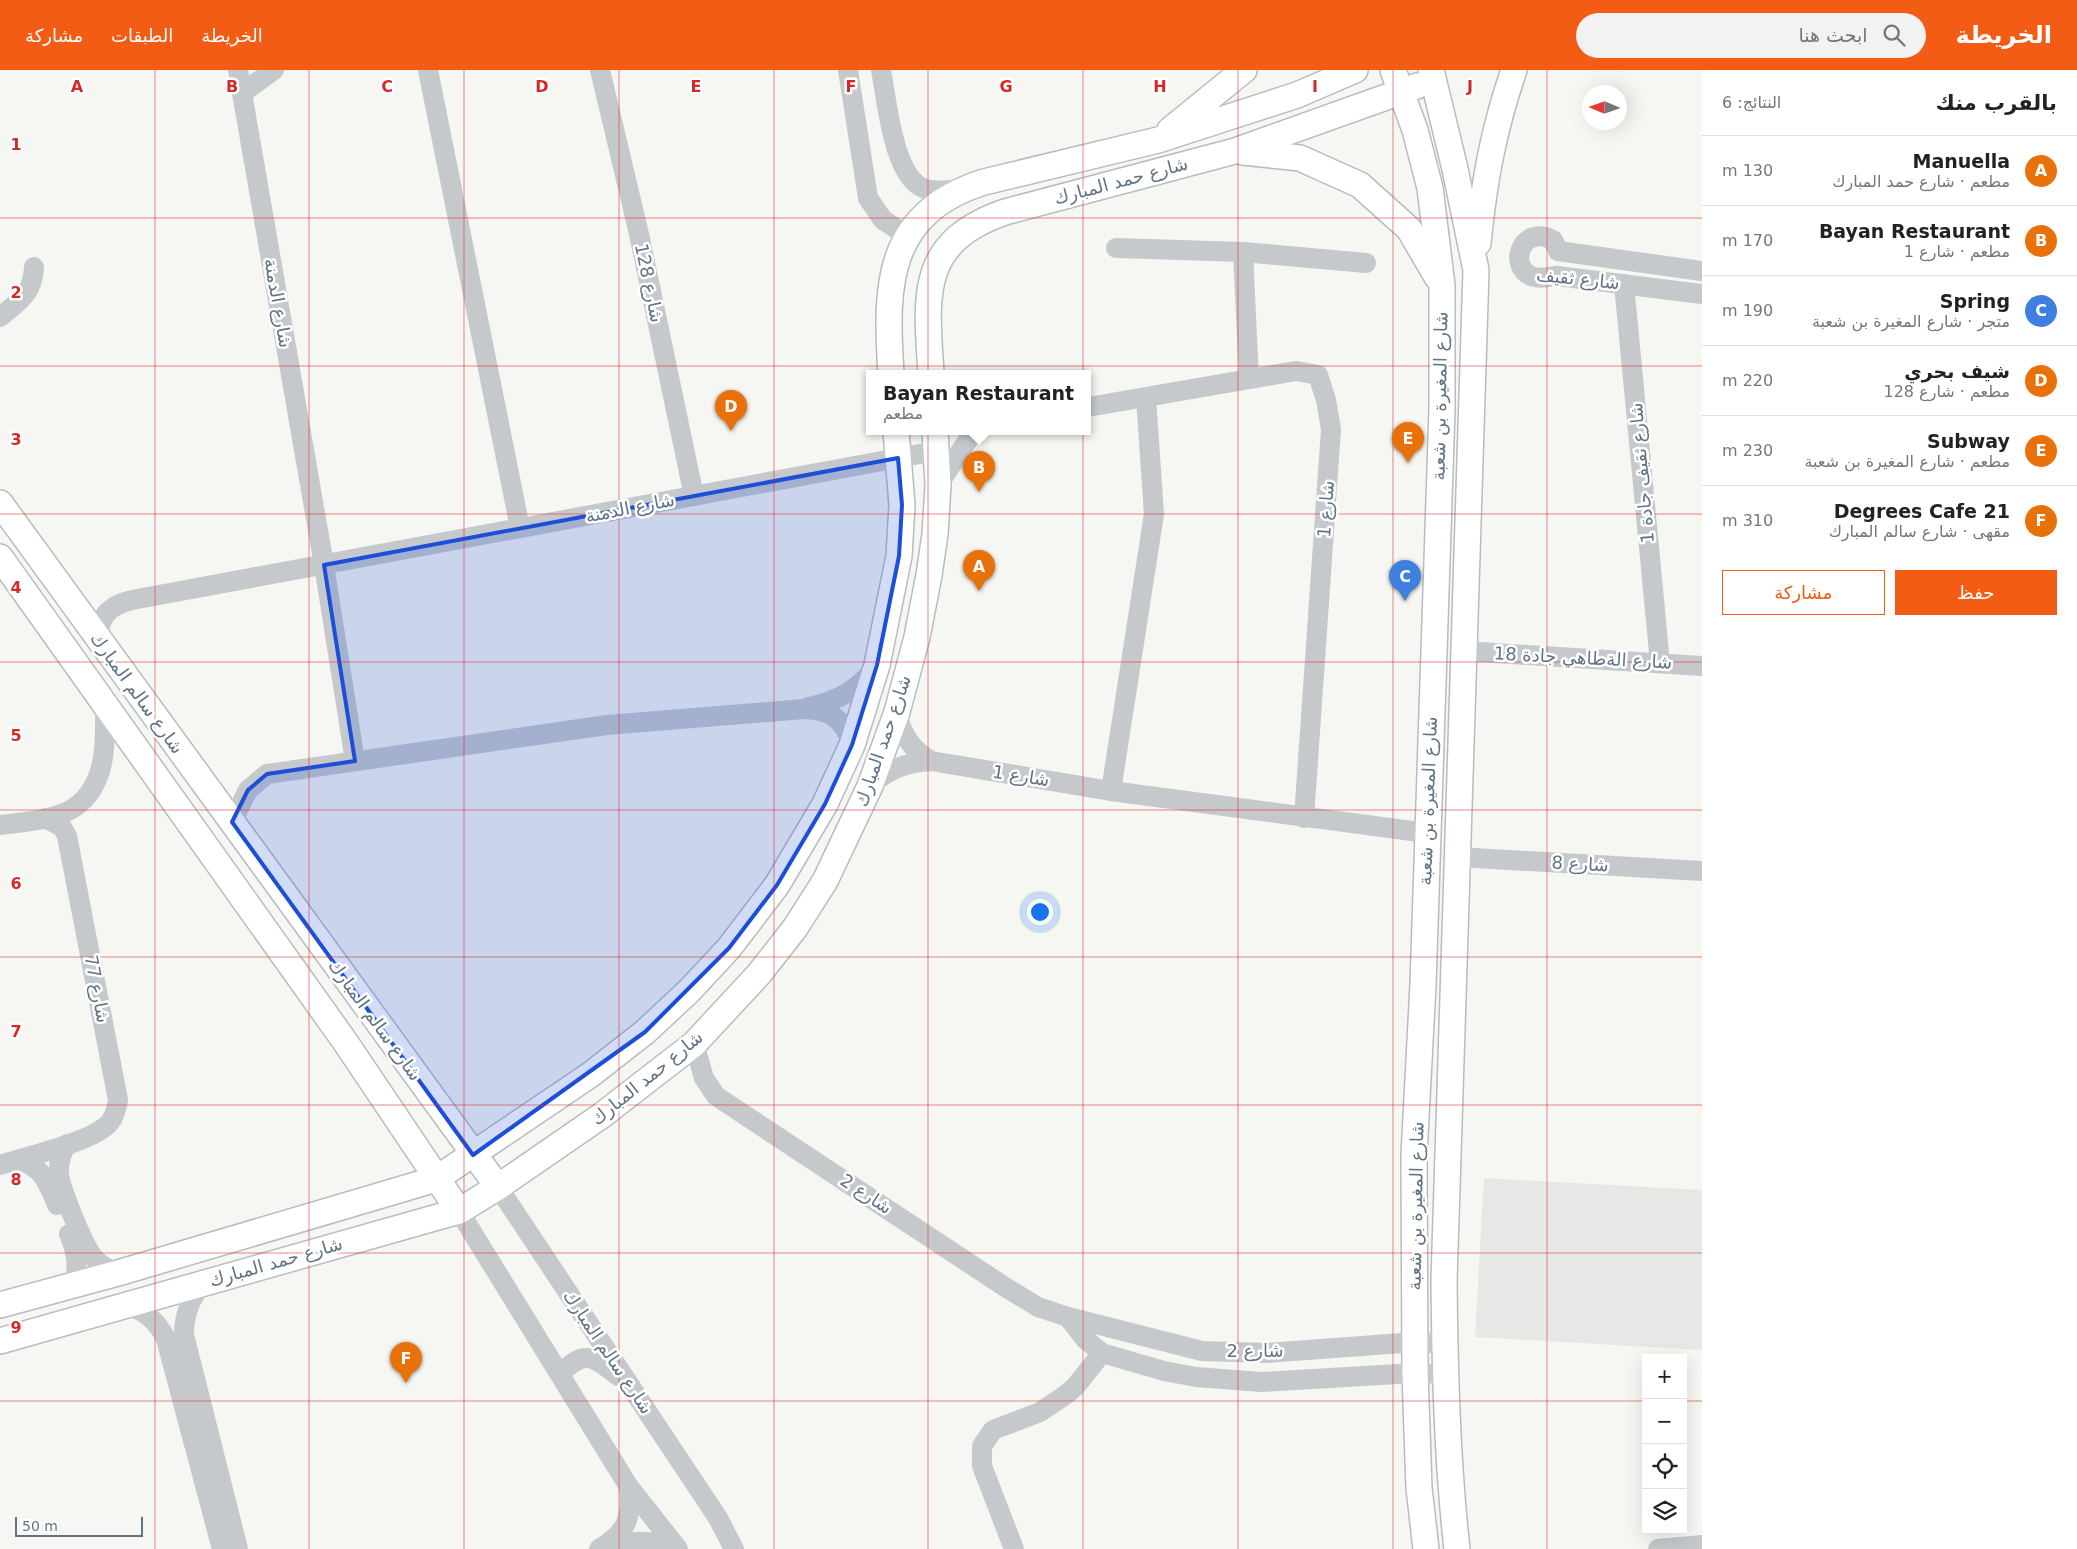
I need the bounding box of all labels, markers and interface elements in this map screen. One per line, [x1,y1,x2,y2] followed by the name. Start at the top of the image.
[1576,13,1926,58] search box
[1880,21,1908,49] icon: search
[1956,21,2052,49] text: الخريطة
[1799,24,1868,46] text: ابحث هنا
[25,25,83,46] text: مشاركة
[111,25,173,46] text: الطبقات
[201,25,263,46] text: الخريطة
[71,77,84,96] text: A
[226,77,238,96] text: B
[381,77,393,96] text: C
[535,77,549,96] text: D
[691,77,701,96] text: E
[846,77,856,96] text: F
[999,77,1013,96] text: G
[1153,77,1167,96] text: H
[1312,77,1318,96] text: I
[1466,77,1473,96] text: J
[1582,85,1627,130] north arrow
[1936,91,2057,115] text: بالقرب منك
[1722,93,1781,112] text: النتائج: 6
[10,135,22,154] text: 1
[1912,150,2010,172] text: Manuella
[1052,153,1190,209] street label: شارع حمد المبارك
[1722,161,1773,180] text: 130 m
[2035,161,2047,180] text: A
[1832,172,2010,191] text: مطعم · شارع حمد المبارك
[1819,220,2010,242] text: Bayan Restaurant
[1722,231,1773,250] text: 170 m
[2035,231,2047,250] text: B
[630,242,668,324] street label: شارع 128
[1904,242,2010,261] text: مطعم · شارع 1
[259,257,297,349] street label: شارع الدمنة
[1535,264,1621,294] street label: شارع ثقيف
[10,283,22,302] text: 2
[1940,290,2010,312] text: Spring
[1722,301,1773,320] text: 190 m
[2035,301,2047,320] text: C
[1428,311,1452,481] street label: شارع المغيرة بن شعبة
[1812,312,2010,331] text: متجر · شارع المغيرة بن شعبة
[1904,360,2010,382] text: شيف بحري
[866,370,1091,435] popup
[1722,371,1773,390] text: 220 m
[2034,371,2048,390] text: D
[883,382,1074,404] text: Bayan Restaurant
[1883,382,2010,401] text: مطعم · شارع 128
[715,390,747,431] pin: D
[1625,402,1659,544] street label: شارع ثقيف جادة 1
[883,404,923,423] text: مطعم
[1392,422,1424,463] pin: E
[10,430,22,449] text: 3
[1927,430,2010,452] text: Subway
[1722,441,1773,460] text: 230 m
[2036,441,2046,460] text: E
[963,451,995,492] pin: B
[1804,452,2010,471] text: مطعم · شارع المغيرة بن شعبة
[1313,480,1339,538] street label: شارع 1
[584,489,676,527] street label: شارع الدمنة
[1834,500,2010,522] text: 21 Degrees Cafe
[1722,511,1773,530] text: 310 m
[2036,511,2046,530] text: F
[1829,522,2010,541] text: مقهى · شارع سالم المبارك
[963,550,995,591] pin: A
[1389,560,1421,601] pin: C
[1722,570,1885,615] button: مشاركة
[1895,570,2057,615] button: حفظ
[10,578,22,597] text: 4
[86,628,188,758] street label: شارع سالم المبارك
[1493,642,1673,674] street label: شارع الةطاهي جادة 18
[850,672,916,810] street label: شارع حمد المبارك
[1414,716,1442,886] street label: شارع المغيرة بن شعبة
[10,726,22,745] text: 5
[991,761,1051,791] street label: شارع 1
[1551,852,1609,876] street label: شارع 8
[10,874,22,893] text: 6
[1027,899,1053,925] your location
[80,953,114,1025] street label: شارع 77
[324,955,426,1085] street label: شارع سالم المبارك
[10,1022,22,1041] text: 7
[587,1026,707,1130] street label: شارع حمد المبارك
[1404,1121,1428,1291] street label: شارع المغيرة بن شعبة
[836,1169,896,1219] street label: شارع 2
[10,1170,22,1189] text: 8
[207,1232,345,1292] street label: شارع حمد المبارك
[558,1286,658,1418] street label: شارع سالم المبارك
[10,1318,22,1337] text: 9
[1226,1340,1284,1362] street label: شارع 2
[390,1342,422,1383] pin: F
[1642,1354,1687,1534] map controls
[1642,1354,1687,1399] button: +
[1642,1399,1687,1444] button: −
[1642,1444,1687,1489] button: locate
[1642,1489,1687,1534] button: layers
[15,1514,142,1537] scale bar
[22,1518,58,1534] text: 50 m

